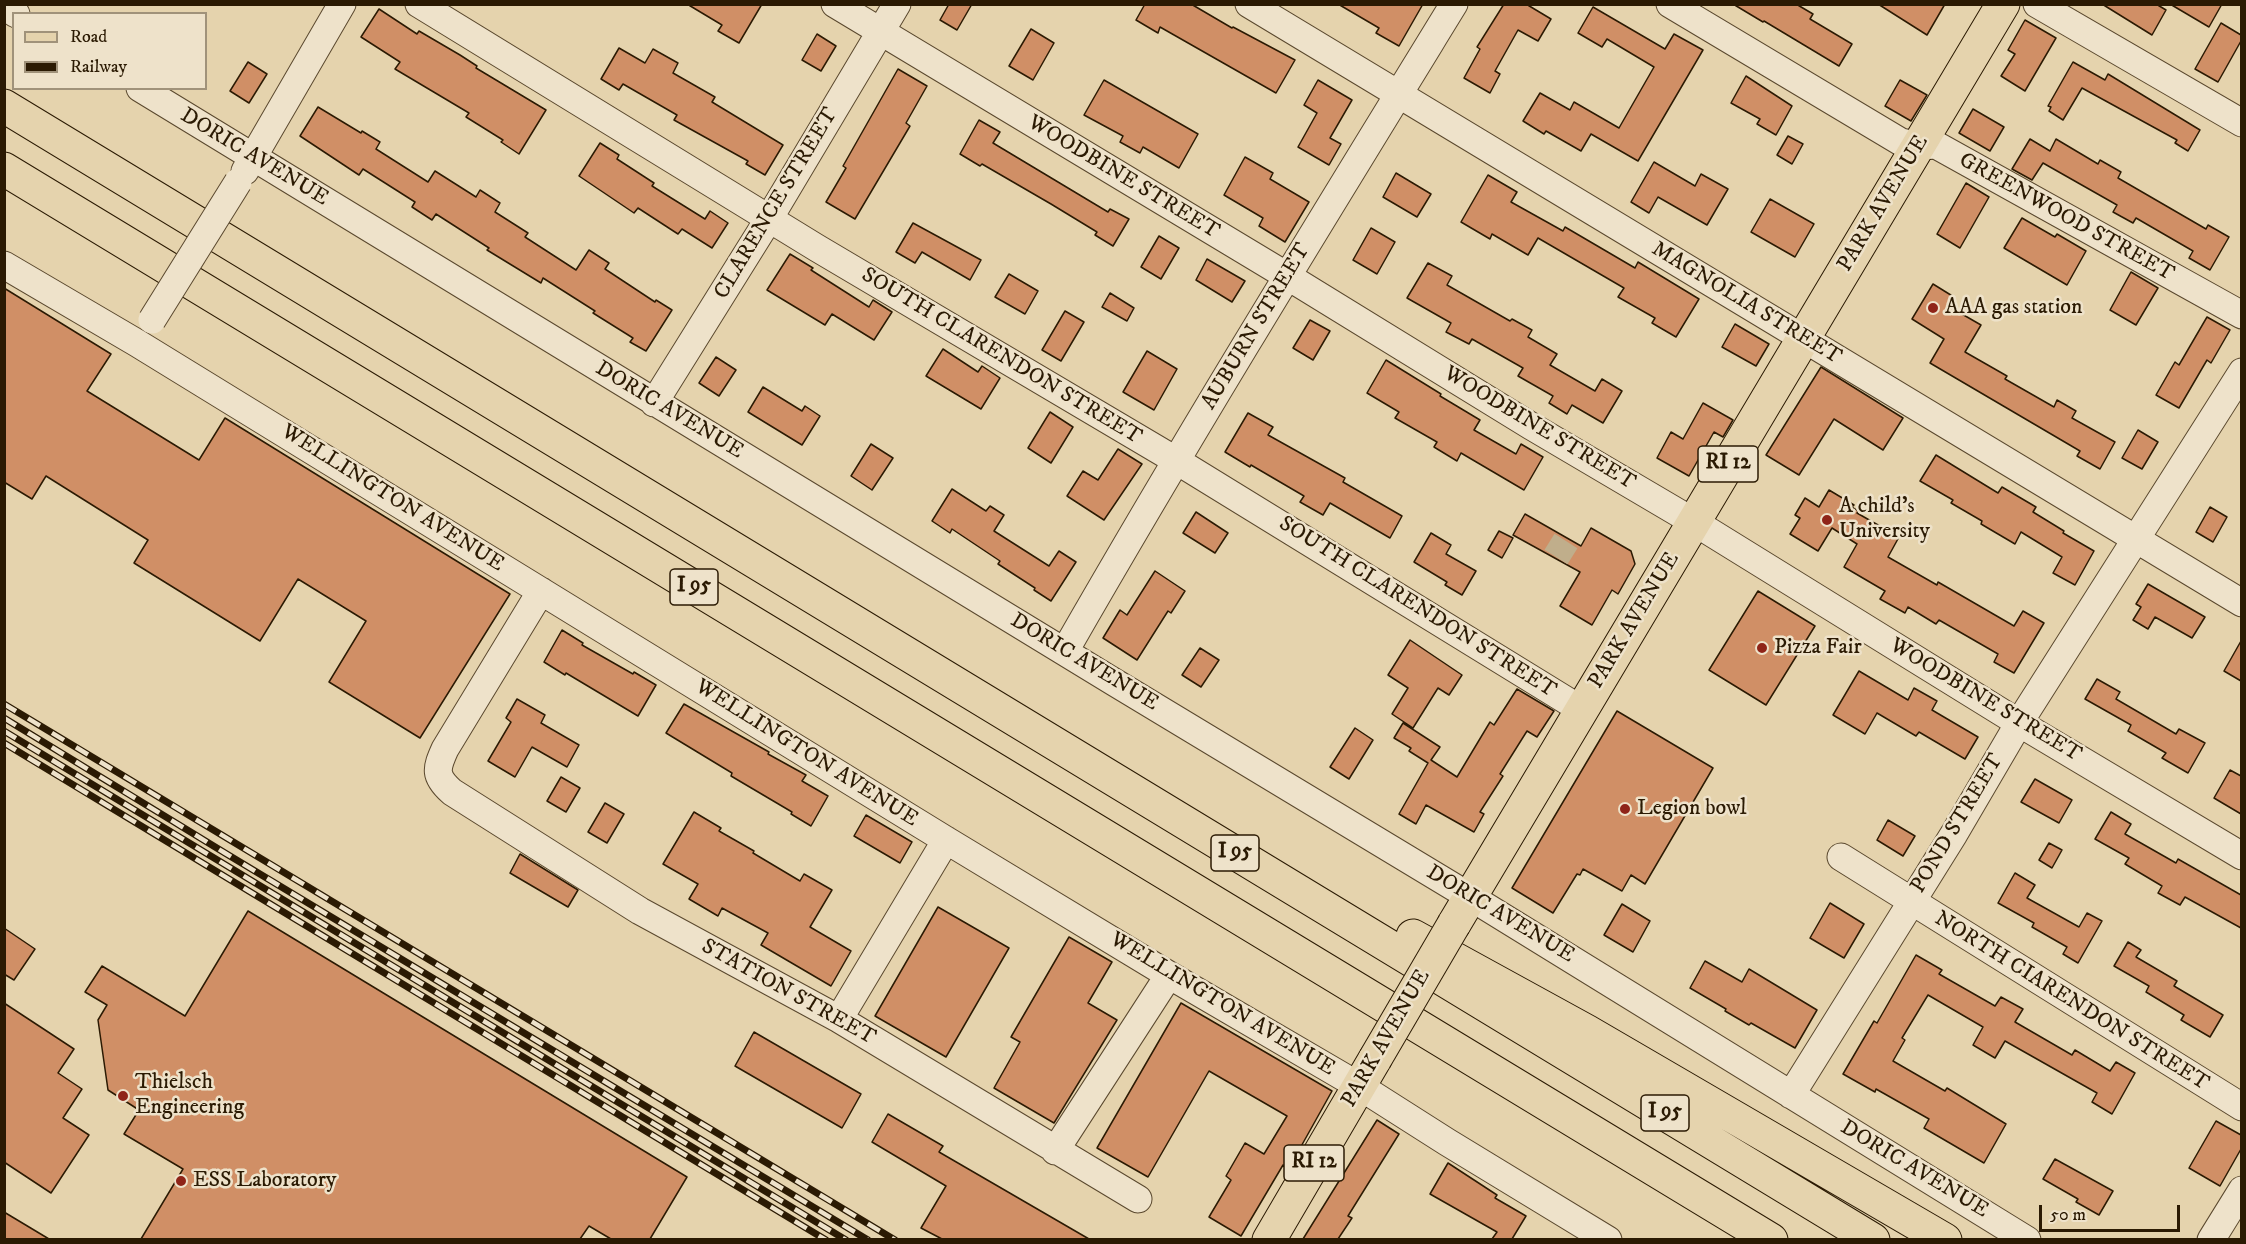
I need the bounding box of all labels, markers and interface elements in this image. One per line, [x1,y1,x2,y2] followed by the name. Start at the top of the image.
[12,12,207,90] legend
[70,26,107,48] text: Road
[70,56,127,78] text: Railway
[175,103,333,213] street label: DORIC AVENUE
[709,104,845,304] street label: CLARENCE STREET
[1022,110,1224,246] street label: WOODBINE STREET
[1833,131,1935,277] street label: PARK AVENUE
[1954,148,2178,288] street label: GREENWOOD STREET
[1646,237,1846,371] street label: MAGNOLIA STREET
[1197,239,1317,415] street label: AUBURN STREET
[856,263,1146,451] street label: SOUTH CLARENDON STREET
[1945,295,2083,321] place label: AAA gas station
[1926,301,1940,315] marker: AAA gas station
[590,356,748,466] street label: DORIC AVENUE
[1438,361,1640,497] street label: WOODBINE STREET
[276,419,508,579] street label: WELLINGTON AVENUE
[1698,446,1758,482] road number: RI 12
[1839,494,1930,546] place label: A child's University
[1273,511,1561,705] street label: SOUTH CLARENDON STREET
[1820,513,1834,527] marker: A child's University
[1584,548,1686,694] street label: PARK AVENUE
[670,569,718,605] road number: I 95
[1005,608,1163,718] street label: DORIC AVENUE
[1884,633,2086,769] street label: WOODBINE STREET
[1774,635,1862,661] place label: Pizza Fair
[1755,641,1769,655] marker: Pizza Fair
[690,674,922,834] street label: WELLINGTON AVENUE
[1906,750,2010,898] street label: POND STREET
[1637,796,1747,822] place label: Legion bowl
[1618,802,1632,816] marker: Legion bowl
[1211,835,1259,871] road number: I 95
[1421,860,1579,970] street label: DORIC AVENUE
[1929,906,2213,1098] street label: NORTH CIARENDON STREET
[1105,927,1339,1083] street label: WELLINGTON AVENUE
[696,934,880,1052] street label: STATION STREET
[1337,965,1437,1113] street label: PARK AVENUE
[135,1070,244,1122] place label: Thielsch Engineering
[116,1089,130,1103] marker: Thielsch Engineering
[1641,1095,1689,1131] road number: I 95
[1835,1115,1993,1225] street label: DORIC AVENUE
[1284,1145,1344,1181] road number: RI 12
[193,1168,336,1194] place label: ESS Laboratory
[174,1174,188,1188] marker: ESS Laboratory
[2042,1193,2183,1231] scale bar
[2050,1204,2086,1226] text: 50 m

